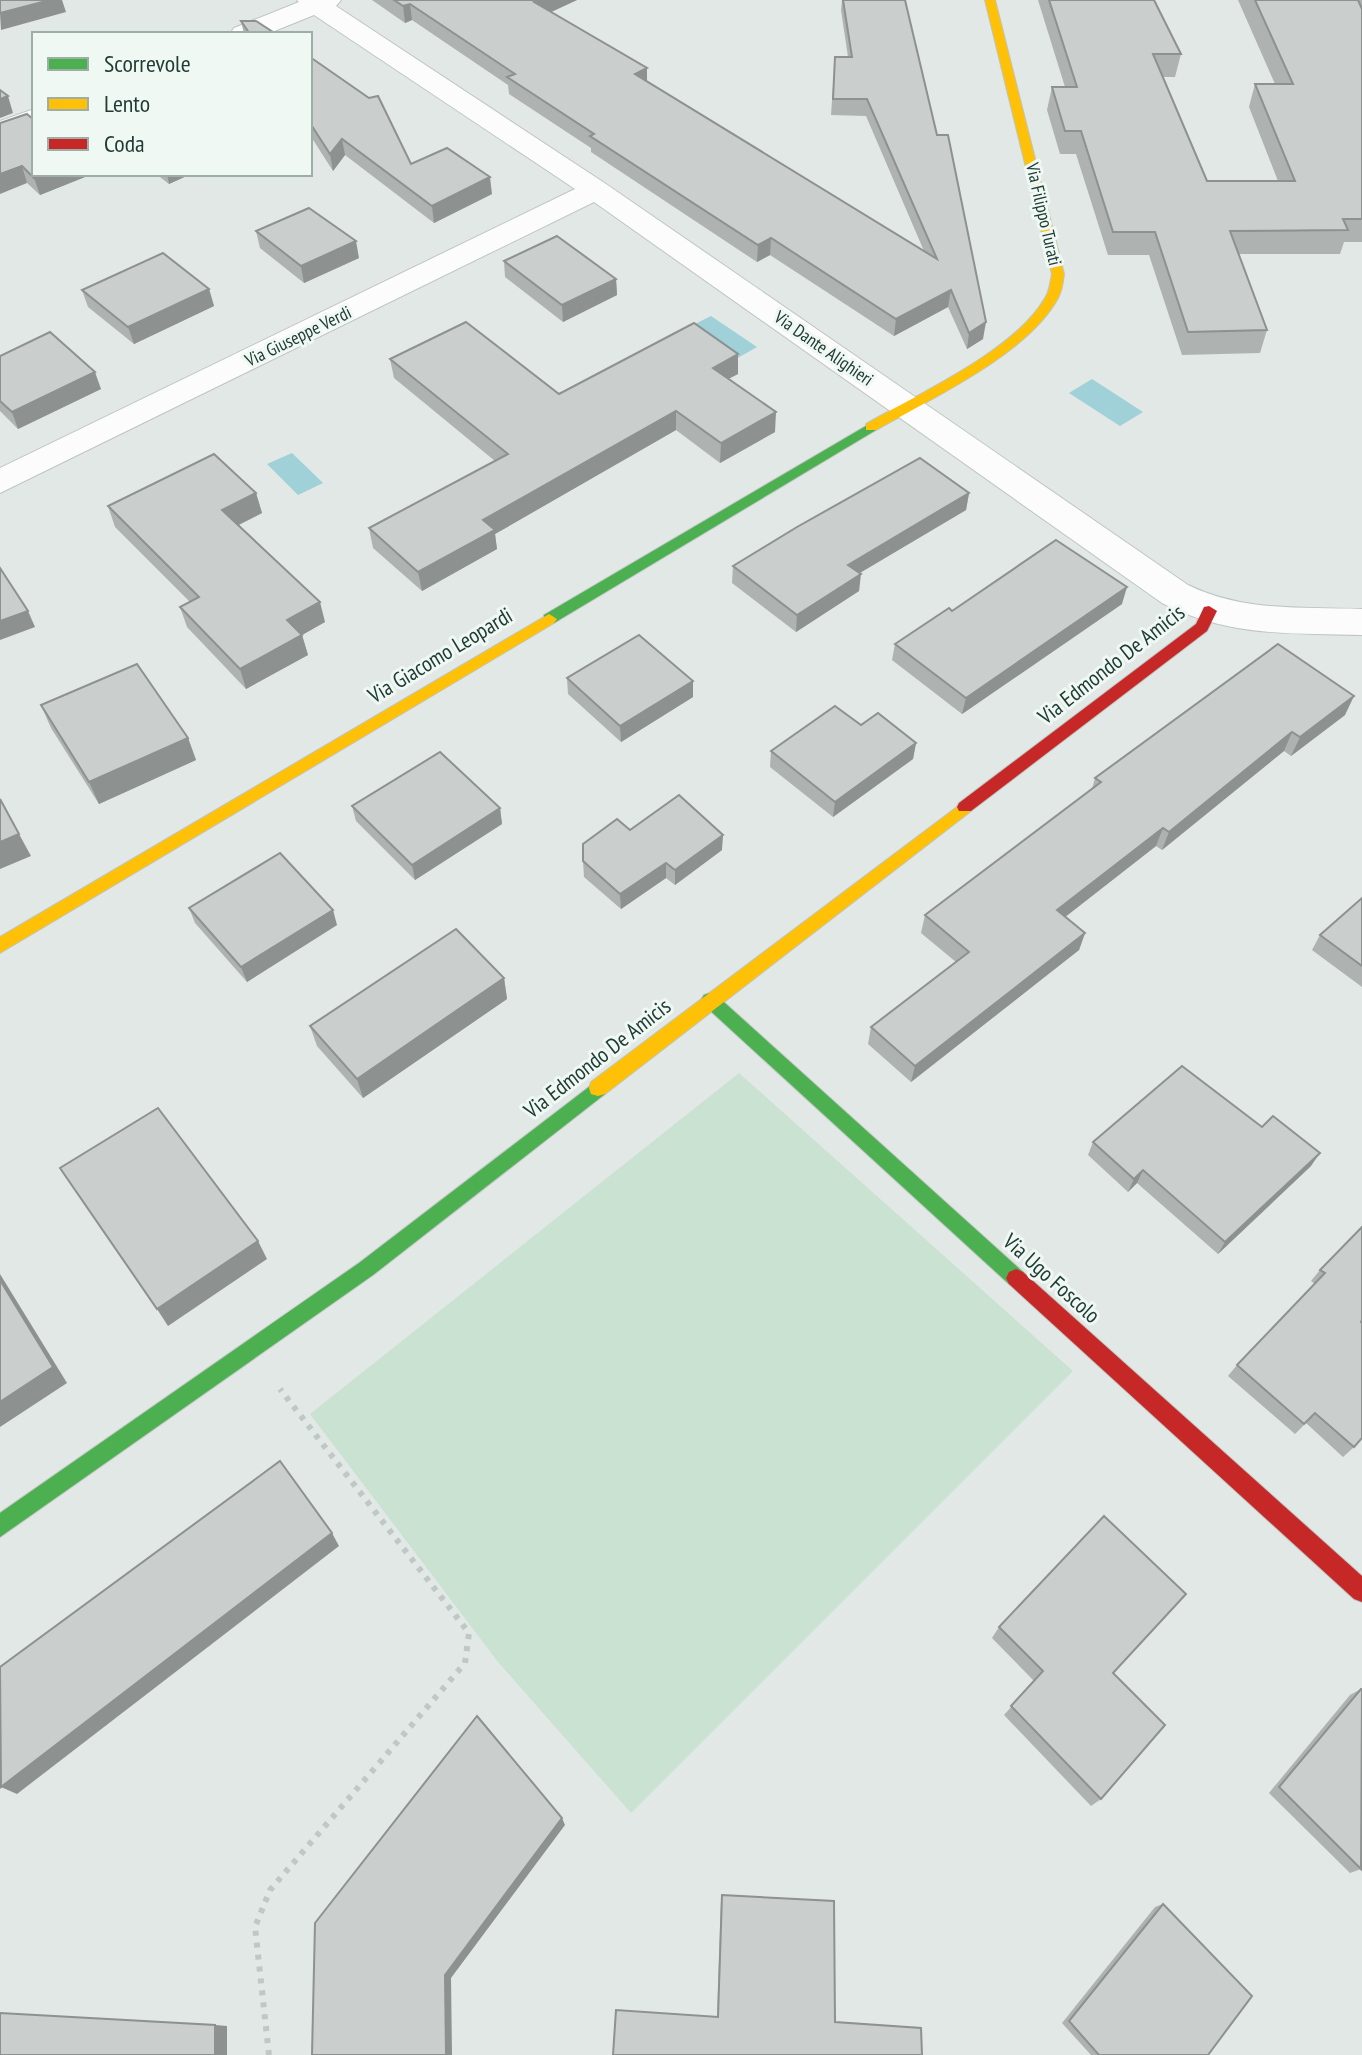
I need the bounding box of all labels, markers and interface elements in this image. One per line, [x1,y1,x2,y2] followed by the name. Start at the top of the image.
[32,32,312,176] legend
[104,48,191,79] text: Scorrevole
[104,88,150,119] text: Lento
[104,128,145,159] text: Coda
[1021,159,1067,268] street label: Via Filippo Turati
[240,300,355,372] street label: Via Giuseppe Verdi
[769,305,878,391] street label: Via Dante Alighieri
[1031,598,1190,731] street label: Via Edmondo De Amicis
[362,601,517,710] street label: Via Giacomo Leopardi
[517,992,676,1125] street label: Via Edmondo De Amicis
[997,1226,1106,1329] street label: Via Ugo Foscolo

